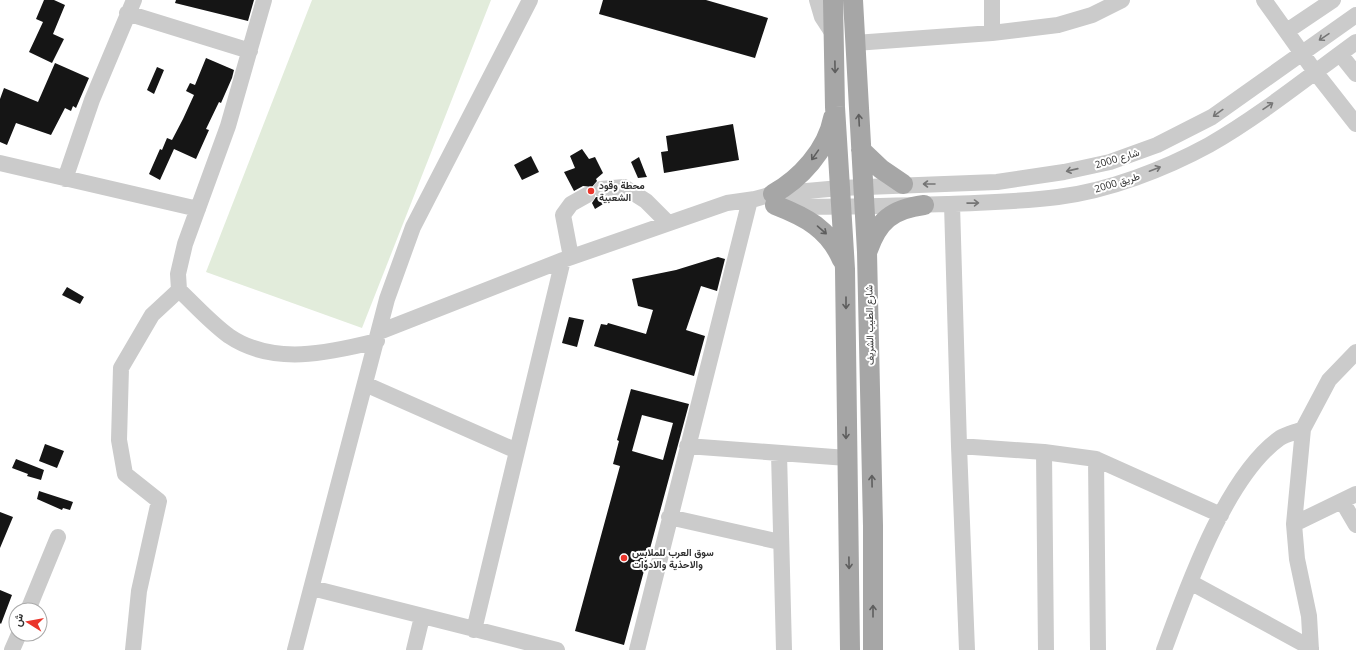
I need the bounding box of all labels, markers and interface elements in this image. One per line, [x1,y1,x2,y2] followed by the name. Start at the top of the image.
[1318,34,1330,42] one-way arrow
[831,60,839,73] one-way arrow
[1262,102,1273,110] one-way arrow
[1213,108,1224,117] one-way arrow
[855,114,863,127] one-way arrow
[1093,145,1141,171] street label: شارع 2000
[811,149,819,160] one-way arrow
[1148,165,1160,173] one-way arrow
[1066,167,1079,174] one-way arrow
[1093,168,1142,196] street label: طريق 2000
[599,178,645,204] place label: محطة وقود الشعبية
[923,180,936,188] one-way arrow
[586,186,596,196] marker: محطة وقود الشعبية
[966,199,979,207] one-way arrow
[816,226,827,235] one-way arrow
[861,285,877,365] street label: شارع الطيب الشريف
[842,296,850,309] one-way arrow
[842,426,850,439] one-way arrow
[868,475,876,488] one-way arrow
[632,545,714,571] place label: سوق العرب للملابس والاحذية والادوات
[619,553,629,563] marker: سوق العرب للملابس والاحذية والادوات
[845,556,853,569] one-way arrow
[8,602,48,642] north arrow
[869,605,877,618] one-way arrow
[9,612,26,628] text: ش

